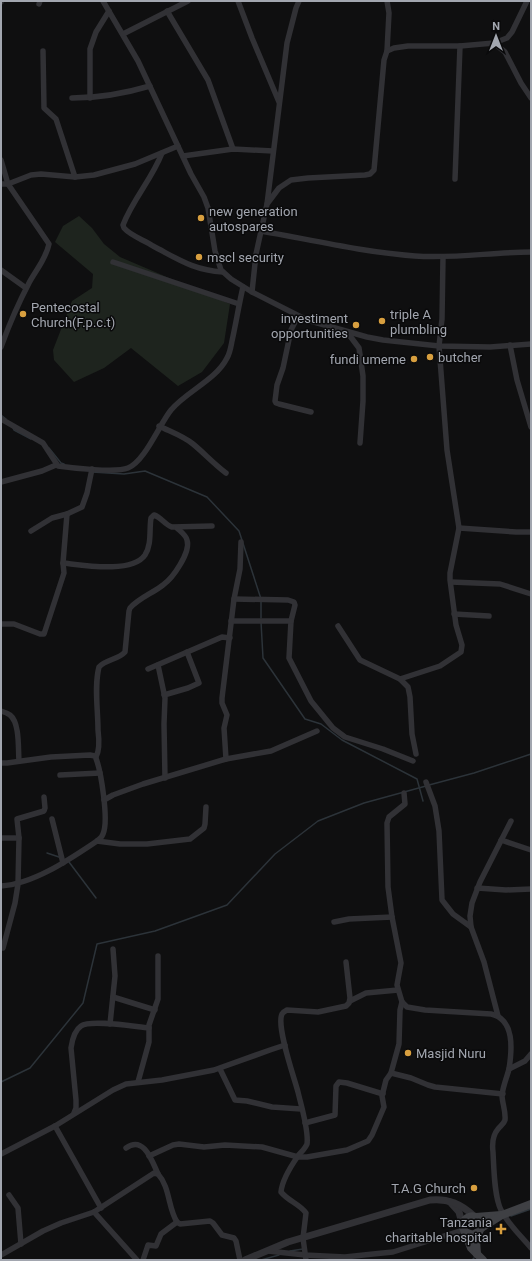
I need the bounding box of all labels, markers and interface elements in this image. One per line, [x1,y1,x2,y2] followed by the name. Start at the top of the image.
[476,16,516,56] north arrow
[492,20,500,33] text: N
[209,204,298,234] place label: new generation autospares
[196,213,206,223] marker: new generation autospares
[207,250,284,265] place label: mscl security
[194,252,204,262] marker: mscl security
[31,300,115,330] place label: Pentecostal Church(F.p.c.t)
[390,307,447,337] place label: triple A plumbling
[18,309,28,319] marker: Pentecostal Church(F.p.c.t)
[271,311,348,341] place label: investiment opportunities
[377,316,387,326] marker: triple A plumbling
[351,320,361,330] marker: investiment opportunities
[438,350,483,365] place label: butcher
[330,352,406,367] place label: fundi umeme
[425,352,435,362] marker: butcher
[409,354,419,364] marker: fundi umeme
[416,1046,486,1061] place label: Masjid Nuru
[403,1048,413,1058] marker: Masjid Nuru
[391,1181,466,1196] place label: T.A.G Church
[469,1183,479,1193] marker: T.A.G Church
[385,1215,492,1245] place label: Tanzania charitable hospital
[495,1223,507,1235] marker: Tanzania charitable hospital

